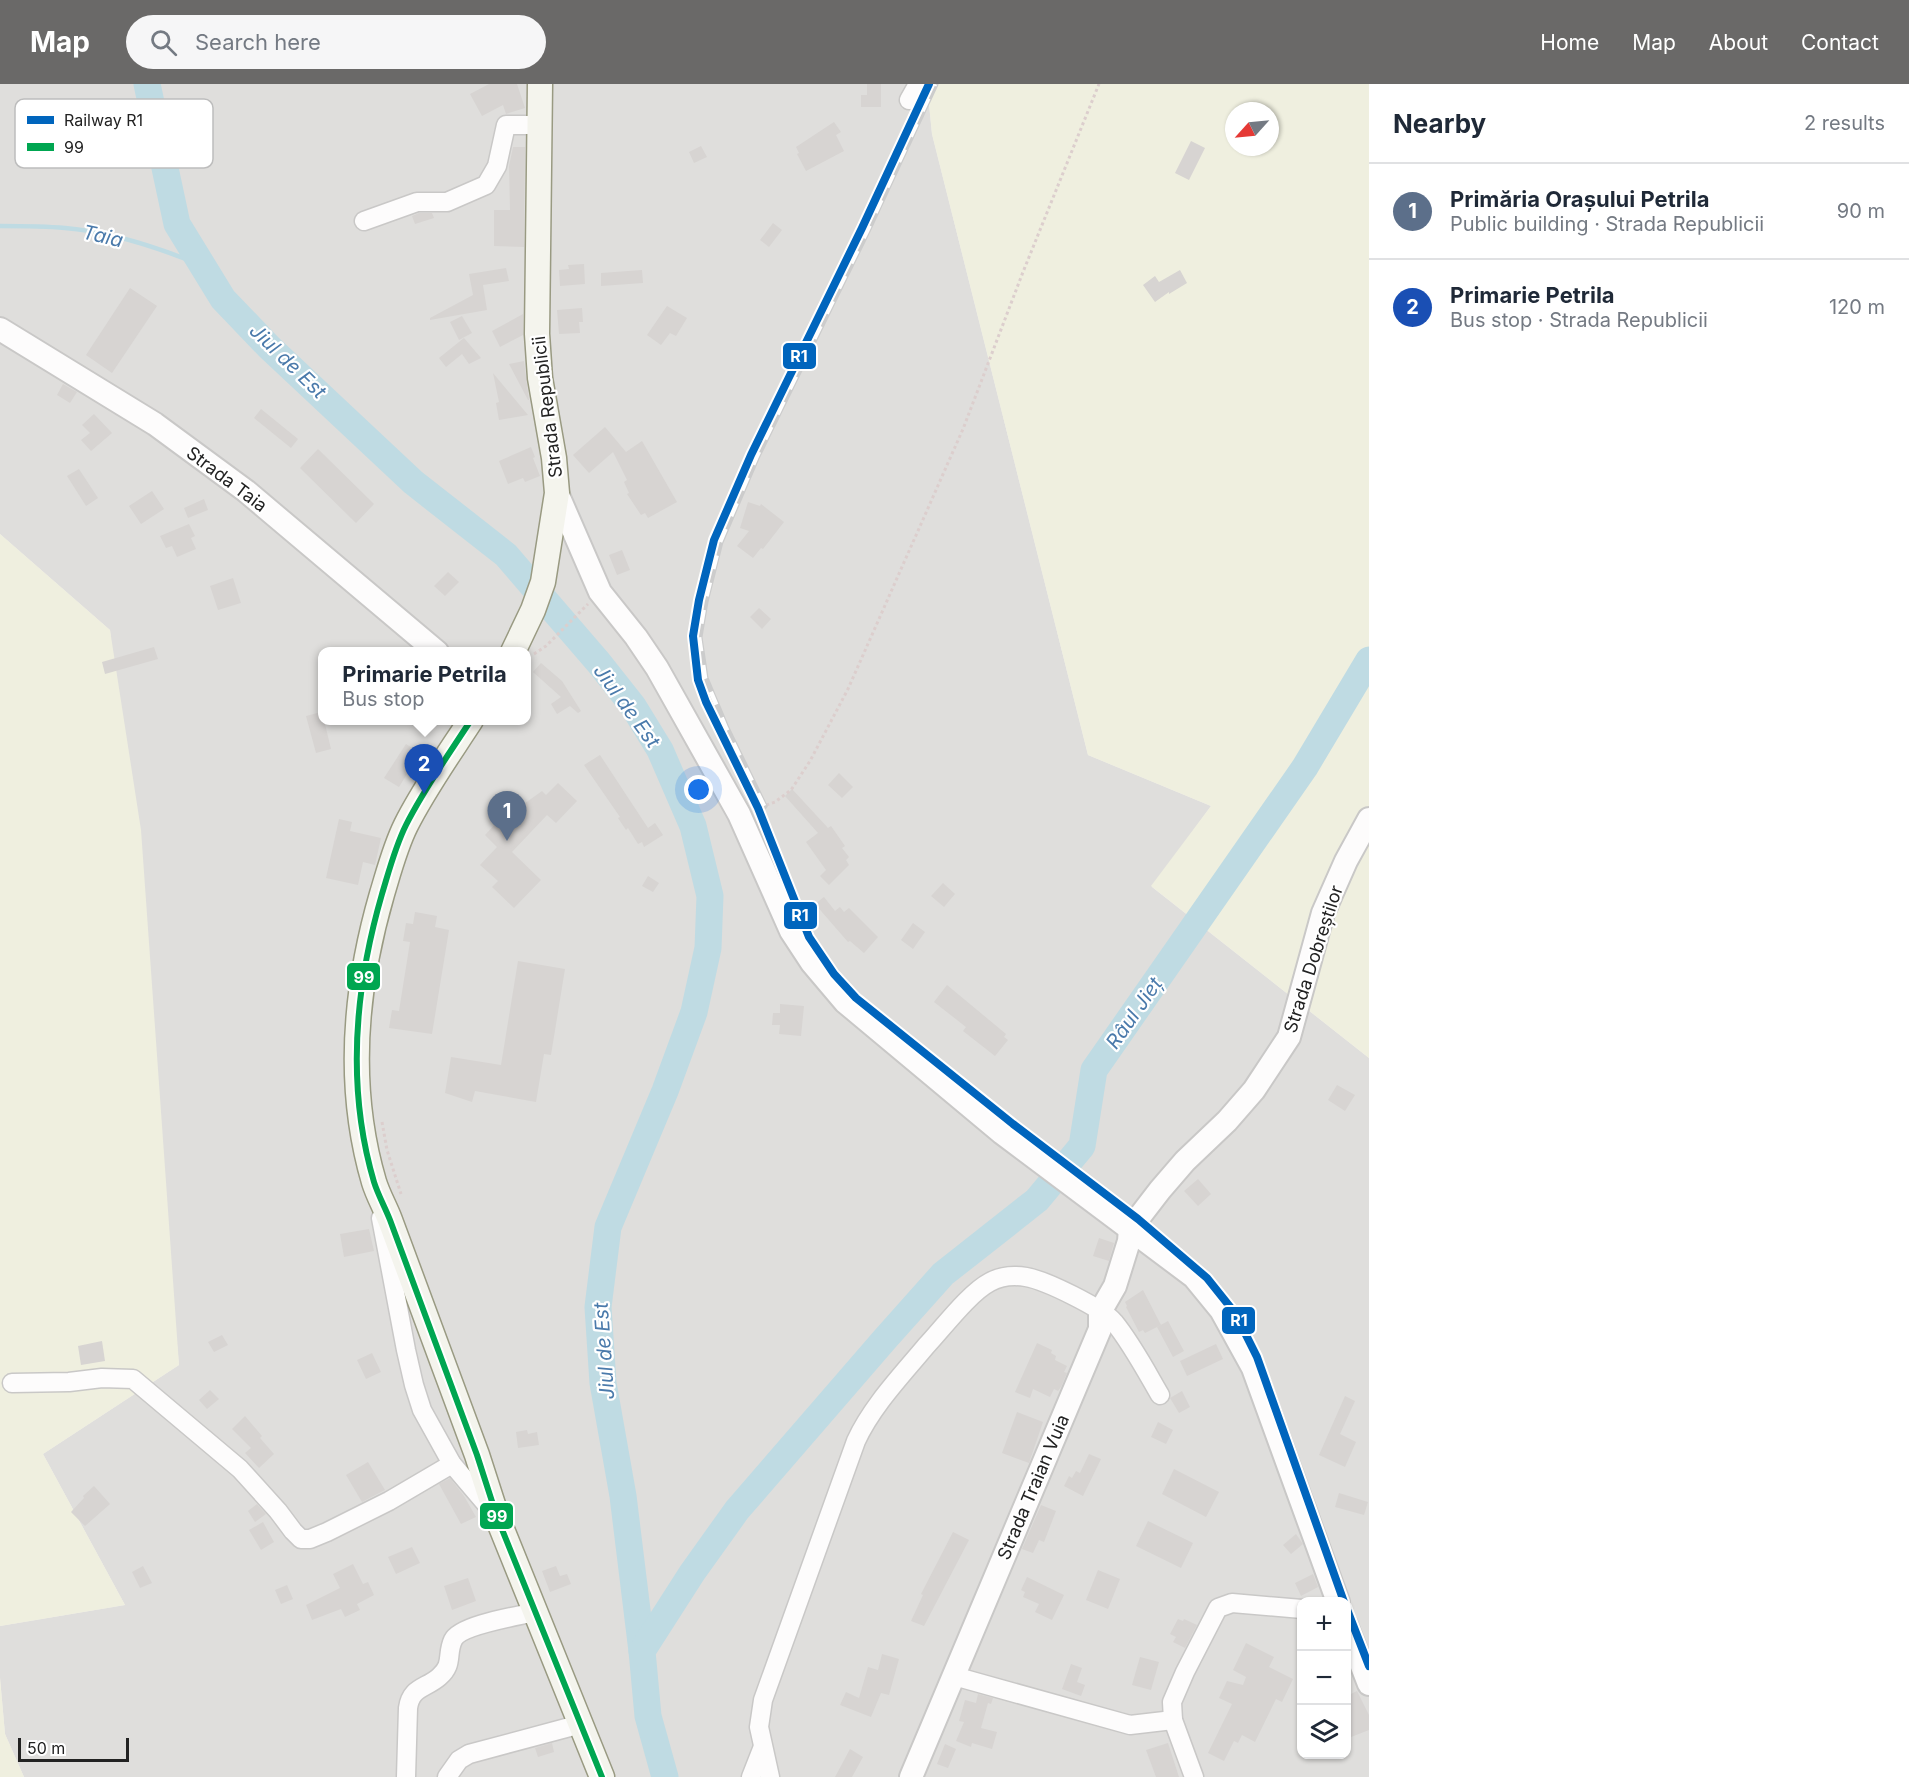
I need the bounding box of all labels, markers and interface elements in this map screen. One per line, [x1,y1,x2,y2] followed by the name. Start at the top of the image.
[126,15,546,69] search box
[30,25,90,59] text: Map
[147,26,180,59] icon: search
[195,29,321,55] text: Search here
[1540,30,1599,55] text: Home
[1632,30,1676,55] text: Map
[1709,30,1768,55] text: About
[1801,30,1879,55] text: Contact
[15,99,213,168] legend
[1225,102,1279,156] north arrow
[1393,108,1486,139] text: Nearby
[64,110,143,130] text: Railway R1
[1804,111,1885,135] text: 2 results
[64,137,84,157] text: 99
[1450,186,1710,212] text: Primăria Orașului Petrila
[1408,199,1417,223] text: 1
[1837,199,1885,223] text: 90 m
[1450,212,1764,236] text: Public building · Strada Republicii
[80,220,126,252] water label: Taia
[1450,282,1615,308] text: Primarie Petrila
[1406,295,1419,319] text: 2
[1829,295,1885,319] text: 120 m
[1450,308,1708,332] text: Bus stop · Strada Republicii
[245,319,332,404] water label: Jiul de Est
[528,335,566,479] street label: Strada Republicii
[782,342,817,370] line badge: R1
[790,346,808,366] text: R1
[183,442,271,516] street label: Strada Taia
[318,647,531,725] popup
[589,660,666,753] water label: Jiul de Est
[342,661,507,687] text: Primarie Petrila
[342,687,424,711] text: Bus stop
[404,744,444,794] pin: 2
[684,775,713,804] your location
[488,792,526,841] pin: 1
[1279,882,1348,1036] street label: Strada Dobreștilor
[783,901,818,930] line badge: R1
[791,905,809,925] text: R1
[346,962,381,991] line badge: 99
[354,967,374,987] text: 99
[1101,972,1168,1053] water label: Râul Jieț
[589,1301,619,1400] water label: Jiul de Est
[1221,1306,1256,1335] line badge: R1
[1230,1310,1248,1330] text: R1
[993,1411,1073,1563] street label: Strada Traian Vuia
[479,1502,514,1530] line badge: 99
[487,1506,507,1526] text: 99
[1297,1597,1351,1759] map controls
[1297,1597,1351,1651] button: +
[1297,1651,1351,1705] button: −
[1297,1705,1351,1759] button: layers
[18,1735,129,1762] scale bar
[27,1738,65,1758] text: 50 m

